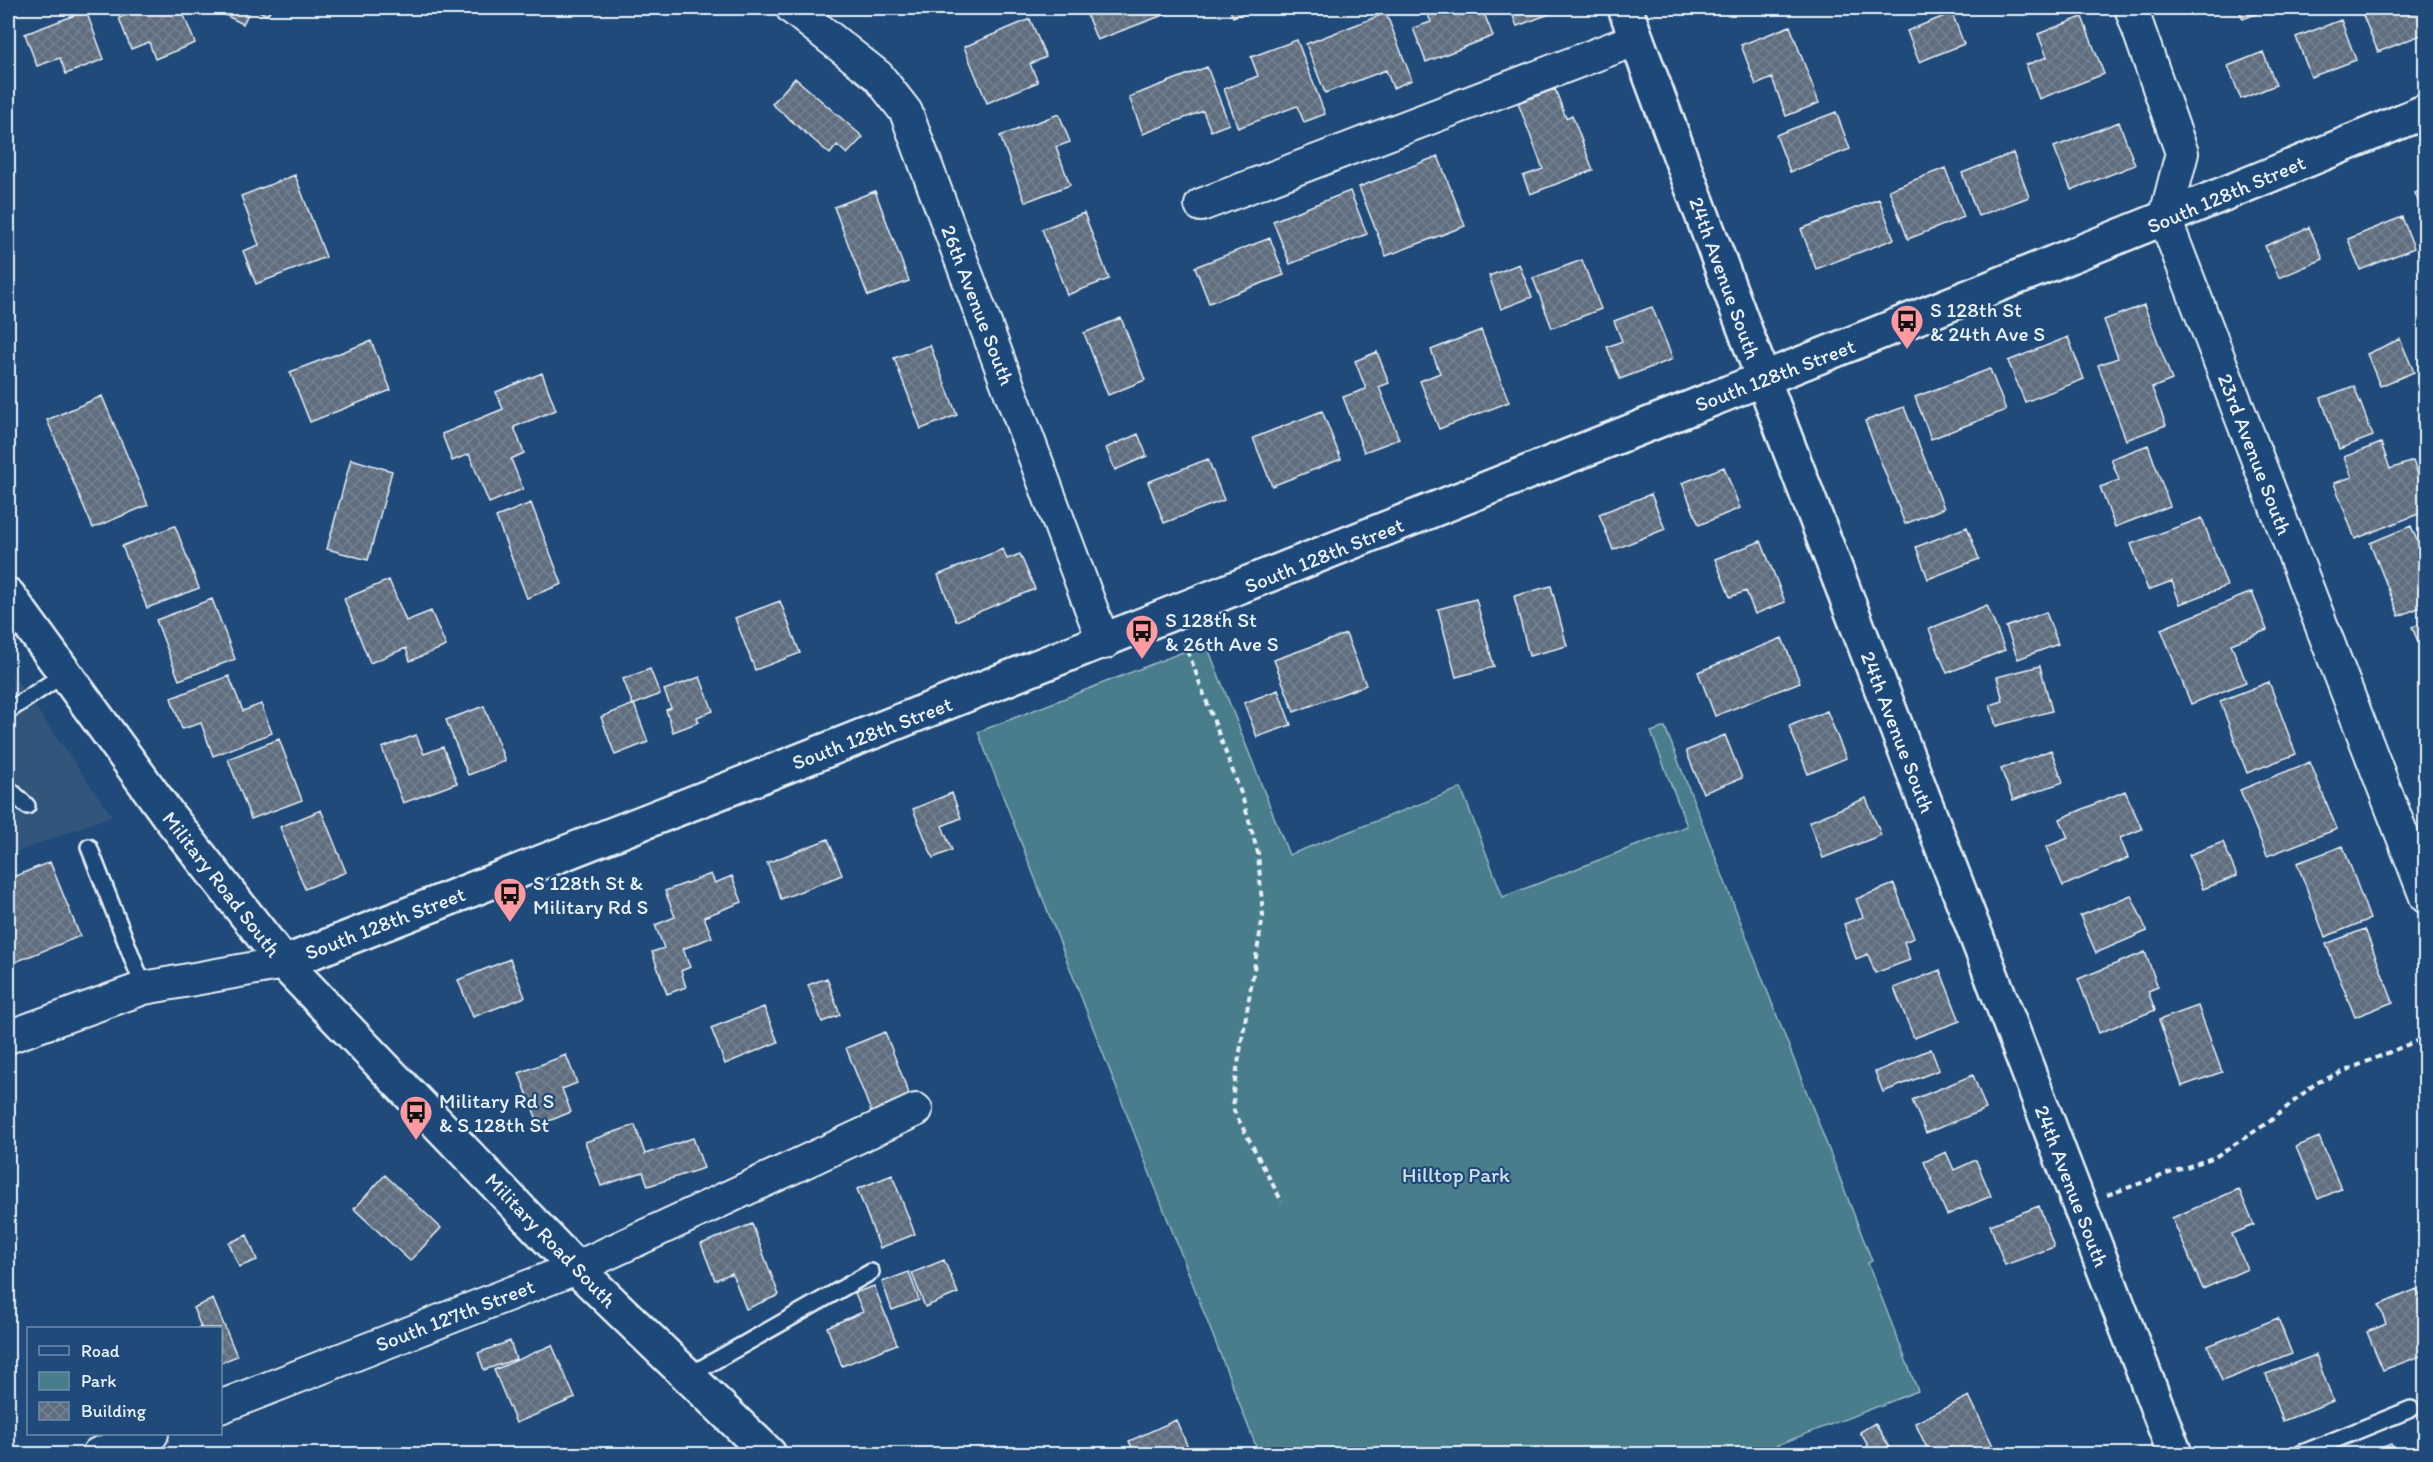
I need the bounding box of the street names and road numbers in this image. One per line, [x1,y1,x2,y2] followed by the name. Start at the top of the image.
[2143,149,2309,239] street label: South 128th Street
[1684,193,1766,363] street label: 24th Avenue South
[936,221,1020,389] street label: 26th Avenue South
[1691,333,1859,417] street label: South 128th Street
[2213,370,2297,538] street label: 23rd Avenue South
[1241,512,1407,598] street label: South 128th Street
[1856,648,1940,817] street label: 24th Avenue South
[788,691,956,775] street label: South 128th Street
[157,806,287,962] street label: Military Road South
[301,881,469,965] street label: South 128th Street
[2030,1102,2114,1271] street label: 24th Avenue South
[480,1167,622,1313] street label: Military Road South
[372,1273,538,1357] street label: South 127th Street

